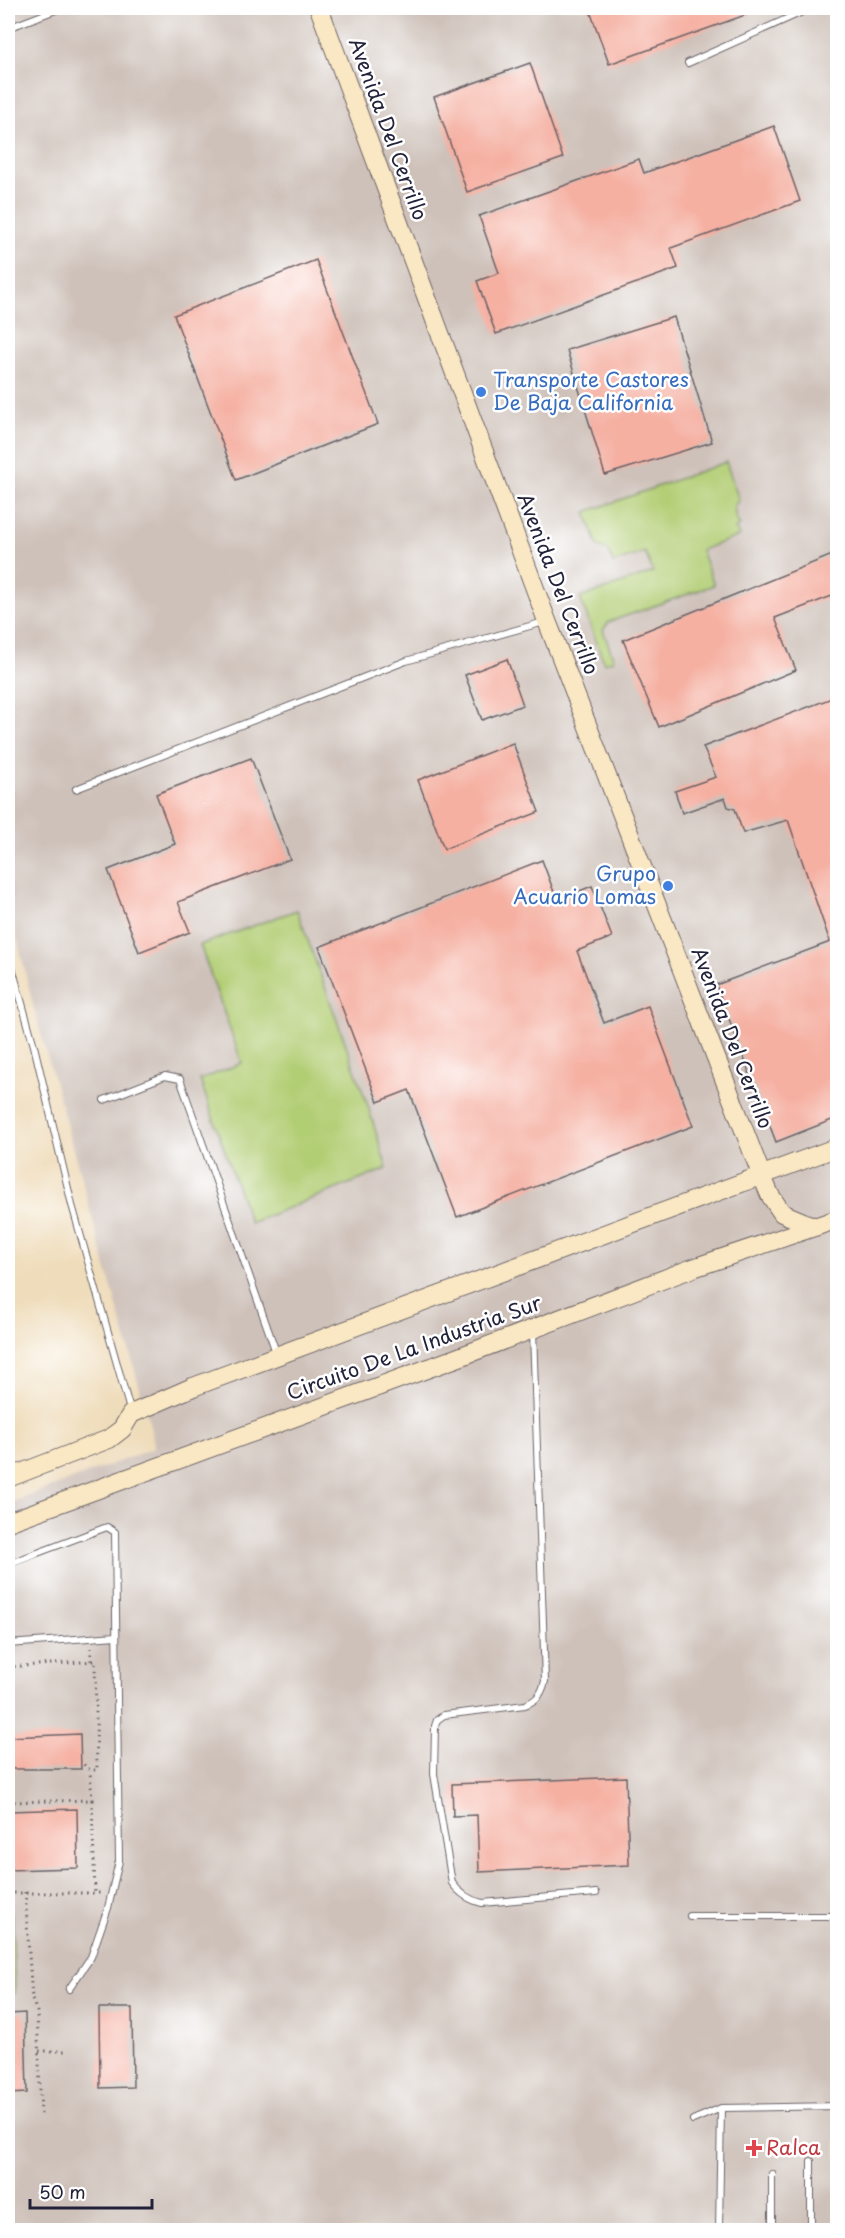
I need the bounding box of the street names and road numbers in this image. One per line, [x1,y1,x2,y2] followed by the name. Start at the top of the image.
[342,33,436,224] street label: Avenida Del Cerrillo
[511,489,607,679] street label: Avenida Del Cerrillo
[685,943,781,1133] street label: Avenida Del Cerrillo
[282,1287,546,1407] street label: Circuito De La Industria Sur

